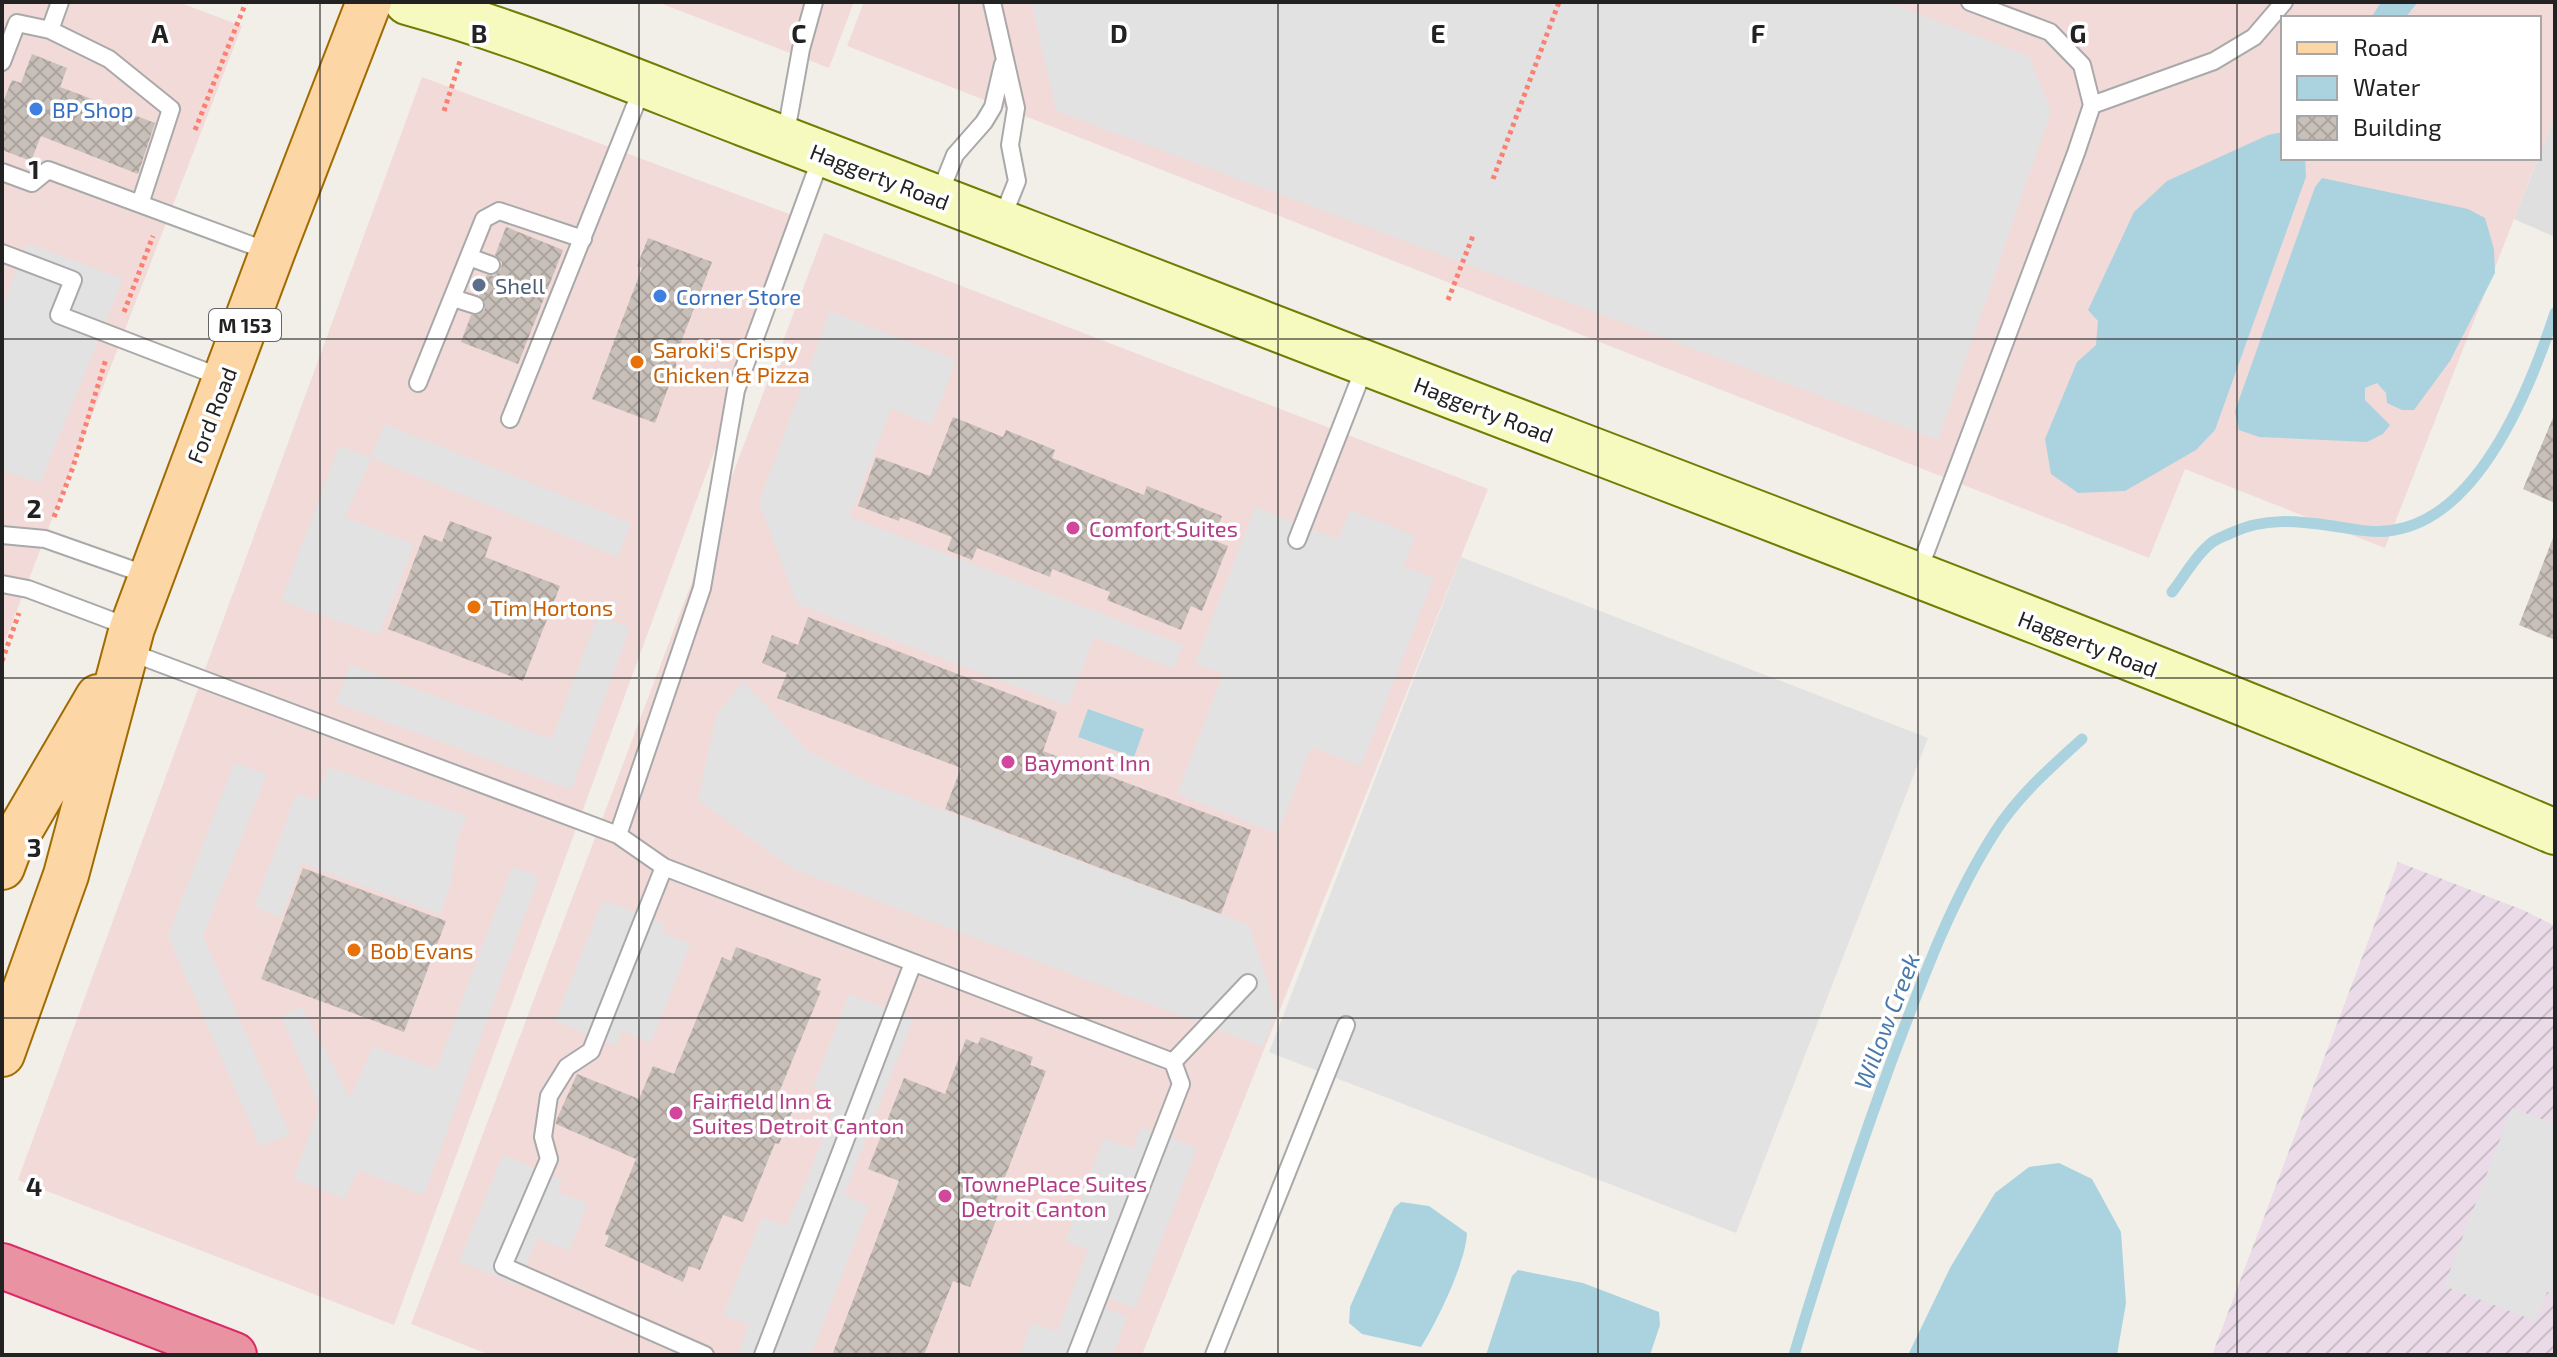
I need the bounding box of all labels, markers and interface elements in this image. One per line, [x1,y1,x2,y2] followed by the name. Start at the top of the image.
[2281,16,2541,160] legend
[152,17,169,48] text: A
[471,17,487,48] text: B
[791,17,807,48] text: C
[1110,17,1128,48] text: D
[1430,17,1446,48] text: E
[1751,17,1765,48] text: F
[2070,17,2086,48] text: G
[2353,32,2408,61] text: Road
[2353,72,2421,101] text: Water
[52,96,134,122] place label: BP Shop
[27,100,45,118] marker: BP Shop
[2353,112,2442,141] text: Building
[807,138,953,214] street label: Haggerty Road
[28,153,40,184] text: 1
[495,272,545,298] place label: Shell
[470,276,488,294] marker: Shell
[676,283,801,309] place label: Corner Store
[651,287,669,305] marker: Corner Store
[209,309,281,341] road number: M 153
[653,336,810,387] place label: Saroki's Crispy Chicken & Pizza
[628,353,646,371] marker: Saroki's Crispy Chicken & Pizza
[181,363,241,467] street label: Ford Road
[1411,371,1557,447] street label: Haggerty Road
[26,492,42,523] text: 2
[1089,515,1238,541] place label: Comfort Suites
[1064,519,1082,537] marker: Comfort Suites
[490,594,613,620] place label: Tim Hortons
[465,598,483,616] marker: Tim Hortons
[2015,605,2161,681] street label: Haggerty Road
[1024,749,1151,775] place label: Baymont Inn
[999,753,1017,771] marker: Baymont Inn
[27,831,41,862] text: 3
[370,937,474,963] place label: Bob Evans
[345,941,363,959] marker: Bob Evans
[1847,949,1925,1093] water label: Willow Creek
[692,1087,904,1138] place label: Fairfield Inn & Suites Detroit Canton
[667,1104,685,1122] marker: Fairfield Inn & Suites Detroit Canton
[26,1170,42,1201] text: 4
[961,1170,1147,1221] place label: TownePlace Suites Detroit Canton
[936,1187,954,1205] marker: TownePlace Suites Detroit Canton

